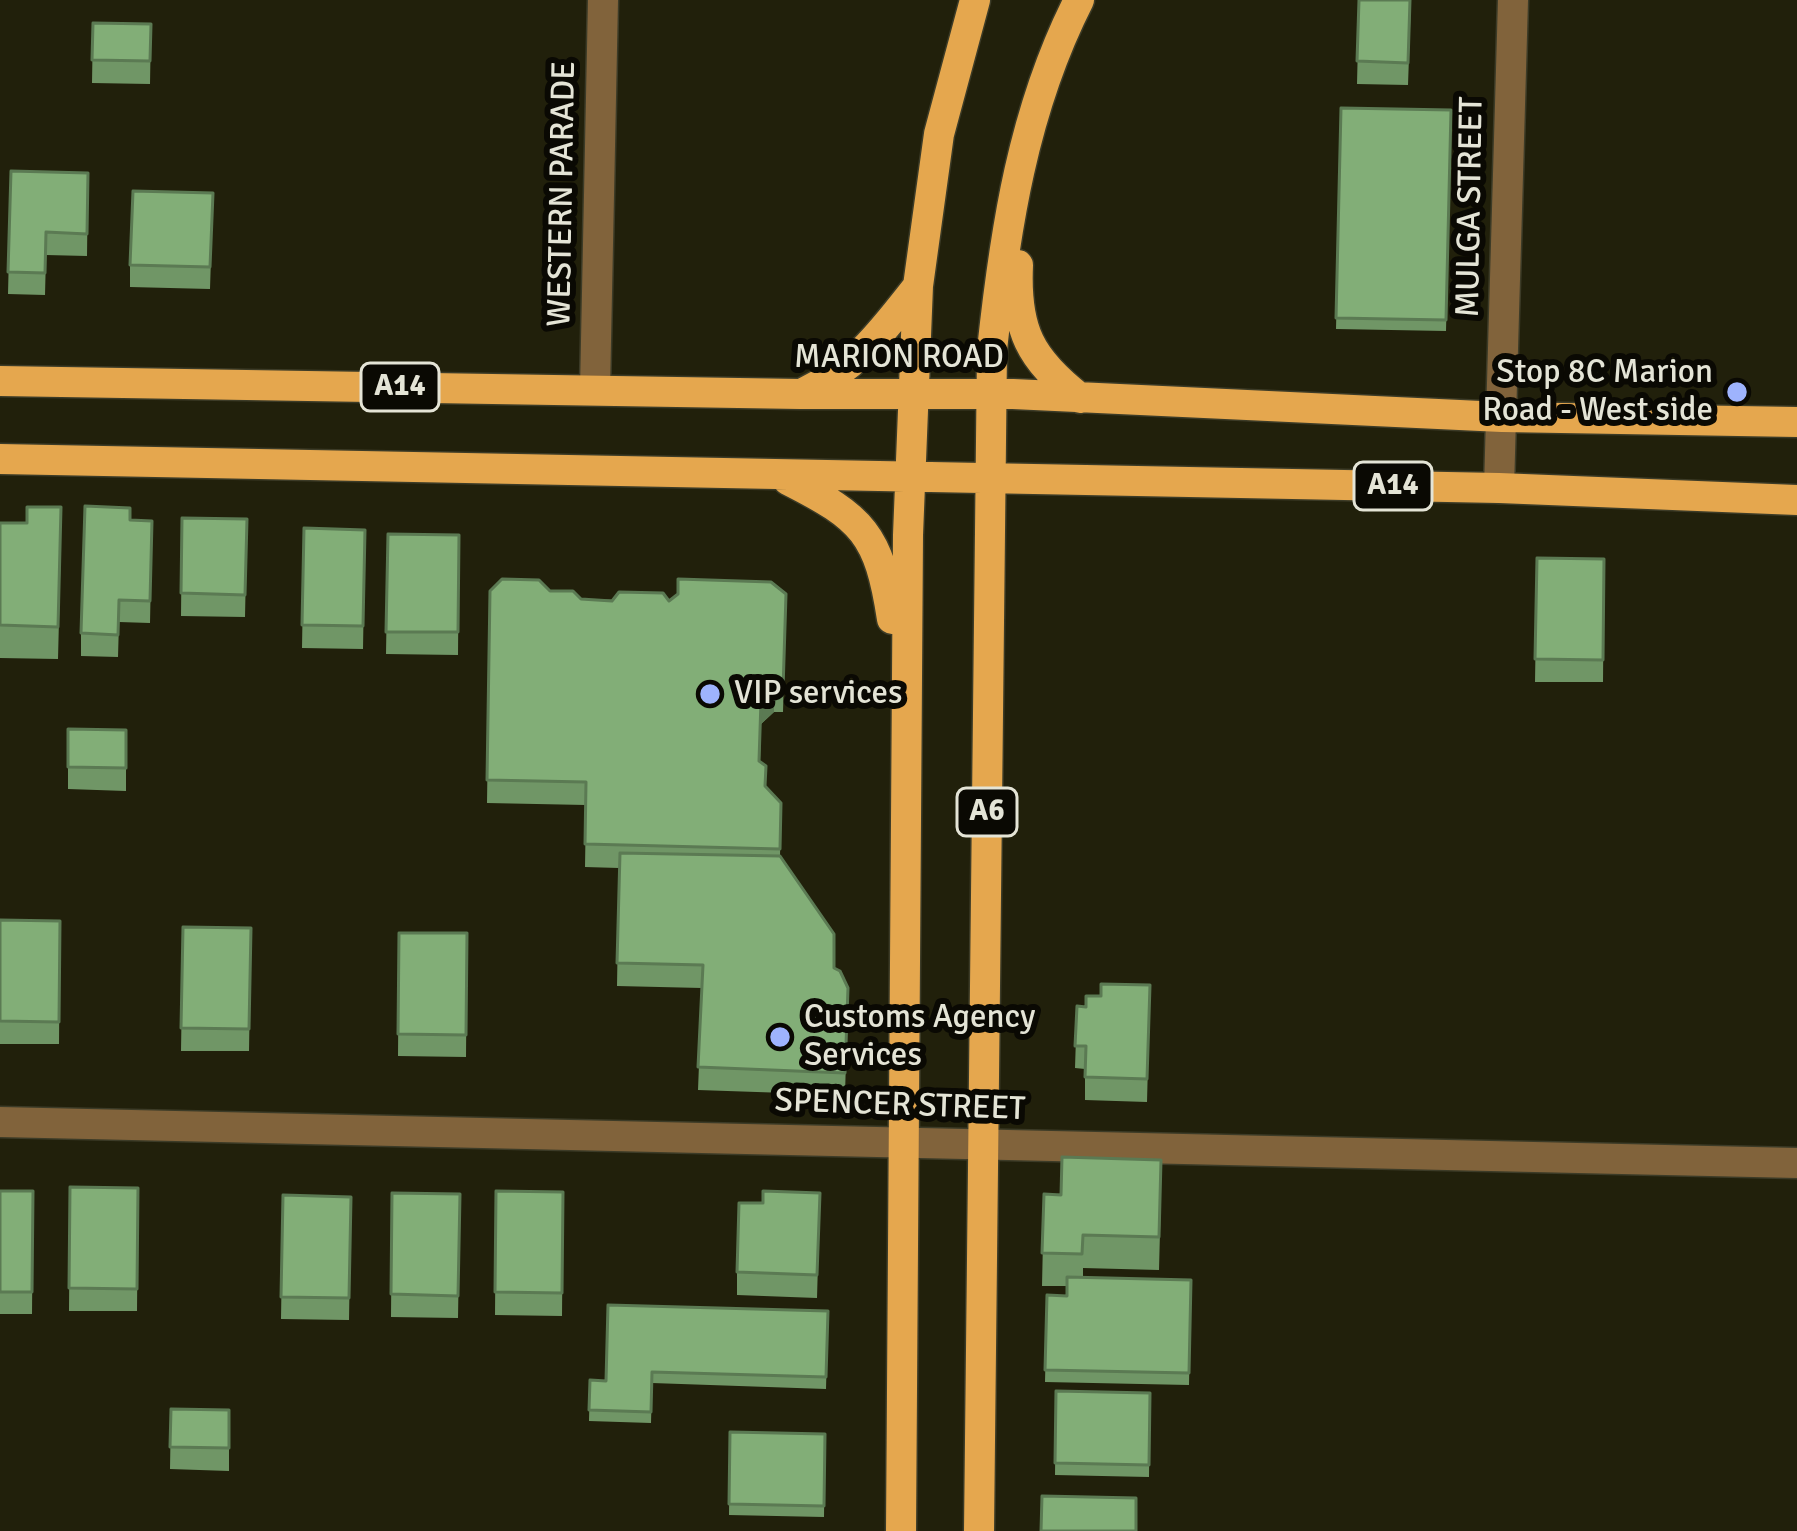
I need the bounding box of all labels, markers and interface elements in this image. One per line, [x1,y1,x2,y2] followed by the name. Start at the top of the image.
[541,61,585,327] street label: WESTERN PARADE
[1449,96,1493,318] street label: MULGA STREET
[794,338,1004,378] street label: MARION ROAD
[1482,353,1713,431] place label: Stop 8C Marion Road - West side
[361,363,439,411] road number: A14
[1724,379,1750,405] marker: Stop 8C Marion Road - West side
[1354,462,1432,510] road number: A14
[734,674,903,714] place label: VIP services
[697,681,723,707] marker: VIP services
[957,788,1017,836] road number: A6
[804,998,1036,1076] place label: Customs Agency Services
[767,1024,793,1050] marker: Customs Agency Services
[774,1082,1026,1130] street label: SPENCER STREET

